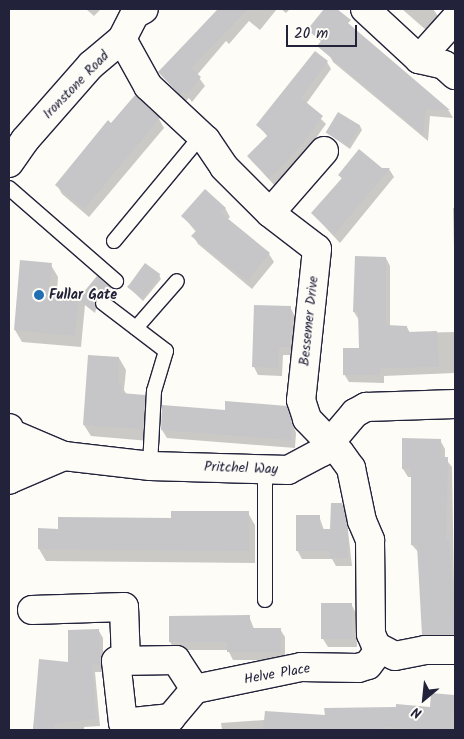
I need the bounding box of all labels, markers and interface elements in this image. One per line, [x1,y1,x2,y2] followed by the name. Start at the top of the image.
[289,15,360,47] scale bar
[294,22,328,46] text: 20 m
[39,48,113,122] street label: Ironstone Road
[296,275,322,367] street label: Bessemer Drive
[49,287,117,303] place label: Fullar Gate
[33,289,45,301] marker: Fullar Gate
[204,458,278,478] street label: Pritchel Way
[243,660,311,688] street label: Helve Place
[399,674,449,724] north arrow
[408,700,426,724] text: N

